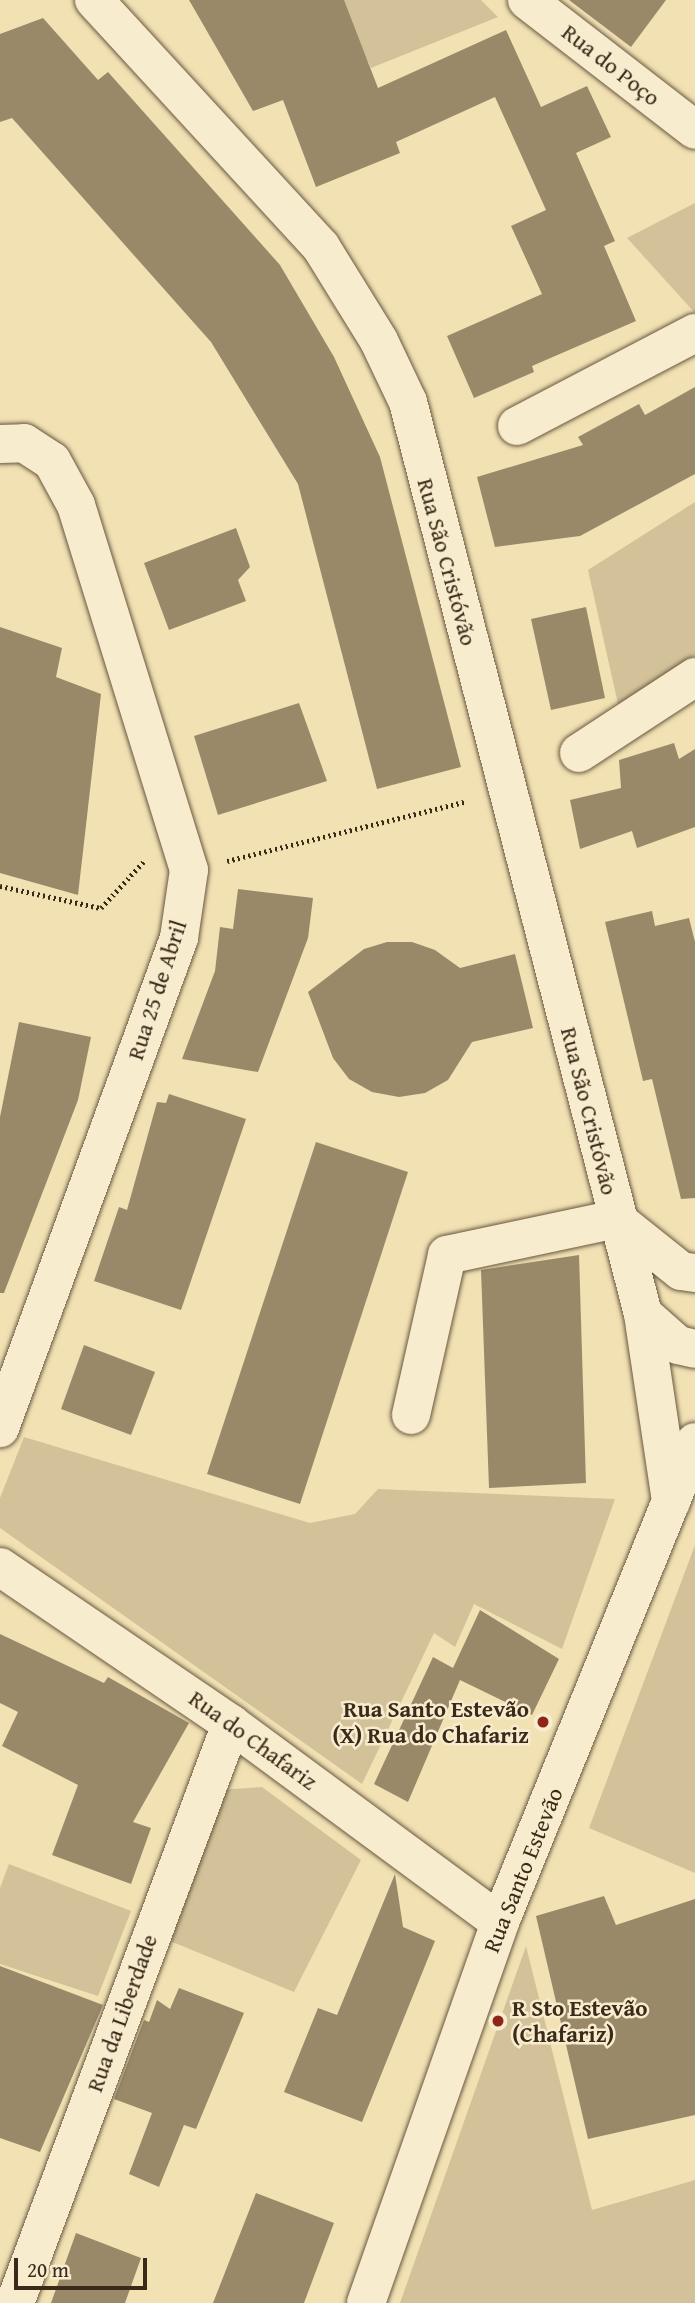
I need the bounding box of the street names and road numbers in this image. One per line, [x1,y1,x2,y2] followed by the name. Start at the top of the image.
[557,18,665,112] street label: Rua do Poço
[411,475,483,649] street label: Rua São Cristóvão
[121,917,193,1063] street label: Rua 25 de Abril
[555,1024,623,1198] street label: Rua São Cristóvão
[184,1684,322,1796] street label: Rua do Chafariz
[477,1784,569,1956] street label: Rua Santo Estevão
[81,1930,163,2096] street label: Rua da Liberdade

